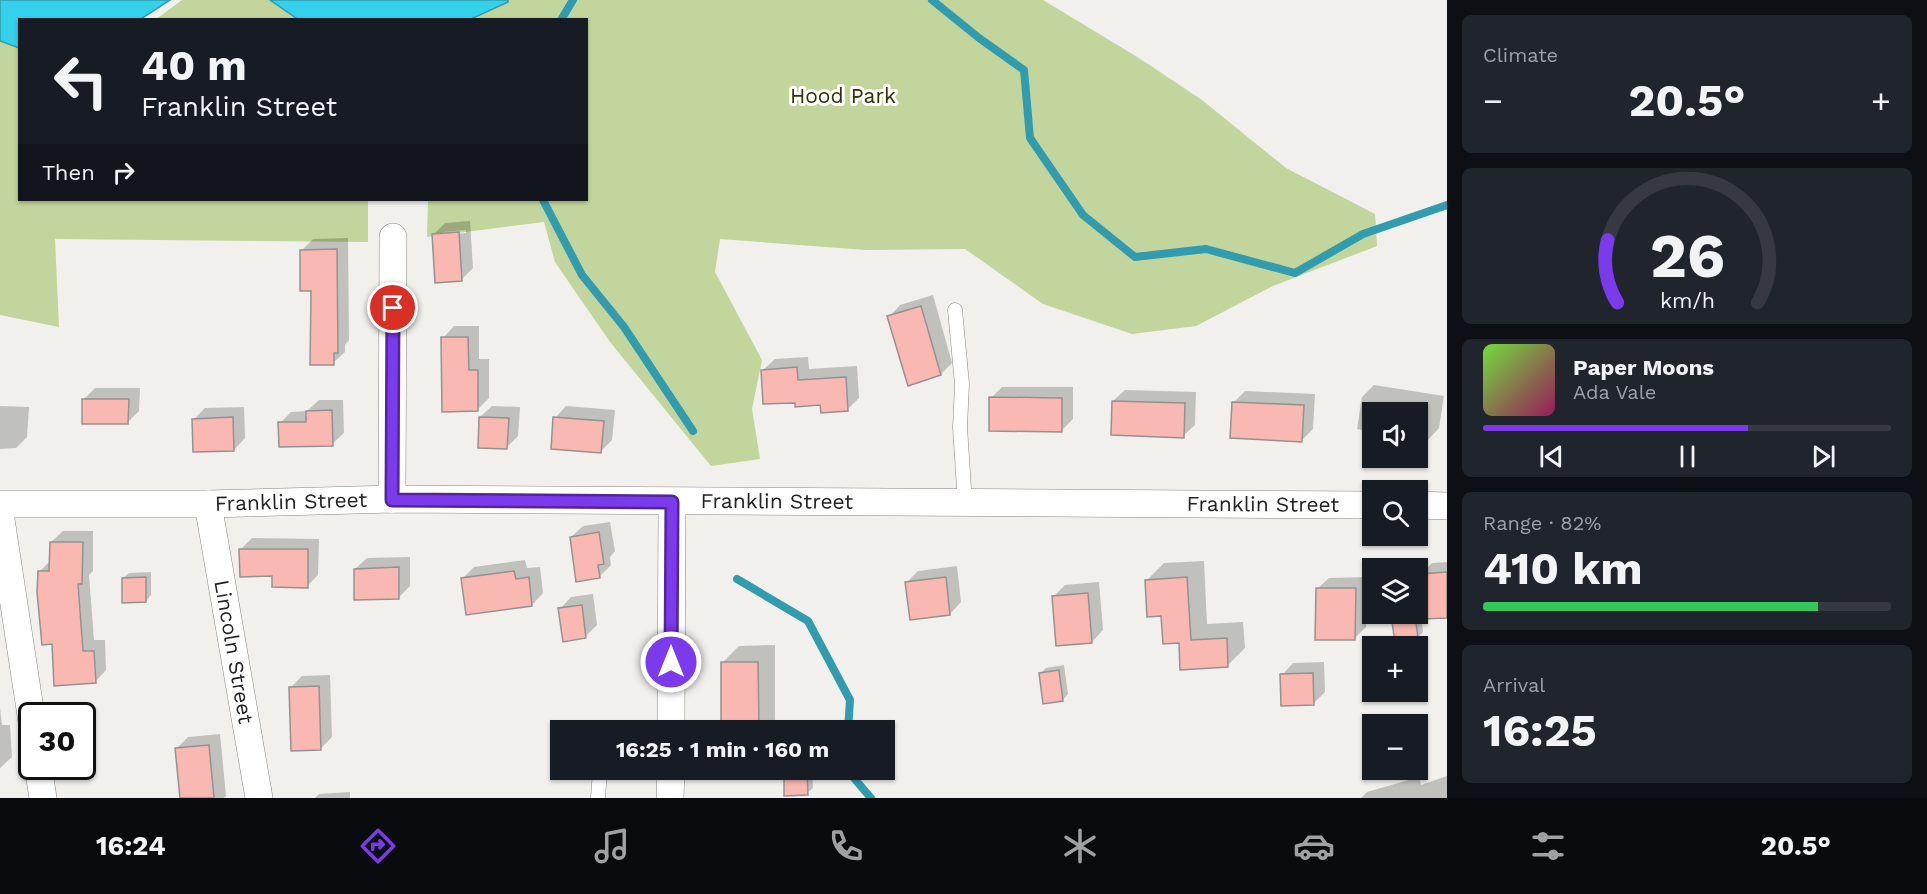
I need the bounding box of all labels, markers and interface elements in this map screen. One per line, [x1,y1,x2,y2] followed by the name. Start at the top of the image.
[141,41,247,90] text: 40 m
[42,42,120,120] icon: left
[1483,43,1558,67] text: Climate
[1629,74,1745,127] text: 20.5°
[1483,81,1503,120] text: −
[1871,81,1891,120] text: +
[790,83,896,108] park label: Hood Park
[141,91,337,123] text: Franklin Street
[107,156,140,189] icon: right
[42,160,95,185] text: Then
[1649,219,1725,292] text: 26
[367,282,418,333] pin
[1659,288,1715,313] text: km/h
[376,291,409,324] icon: arrive
[1573,355,1714,380] text: Paper Moons
[1573,380,1656,404] text: Ada Vale
[1362,402,1428,780] map controls
[1362,402,1428,468] button: sound
[1535,440,1568,473] icon: previous
[1671,440,1704,473] icon: pause
[1807,440,1840,473] icon: next
[1362,480,1428,546] button: search
[214,487,368,516] street label: Franklin Street
[701,488,853,514] street label: Franklin Street
[1187,491,1339,517] street label: Franklin Street
[1483,511,1601,535] text: Range · 82%
[1483,542,1643,595] text: 410 km
[1362,558,1428,624] button: layers
[209,578,259,726] street label: Lincoln Street
[639,630,703,694] position arrow
[1362,636,1428,702] button: +
[1483,673,1545,697] text: Arrival
[18,702,96,780] speed limit sign: 30
[1483,704,1597,757] text: 16:25
[1362,714,1428,780] button: −
[616,737,829,762] text: 16:25 · 1 min · 160 m
[357,825,399,867] icon: directions
[591,825,633,867] icon: music
[825,825,867,867] icon: phone
[1059,825,1101,867] icon: climate
[1293,825,1335,867] icon: car
[1527,825,1569,867] icon: filters
[96,830,166,862] text: 16:24
[1761,830,1831,862] text: 20.5°

